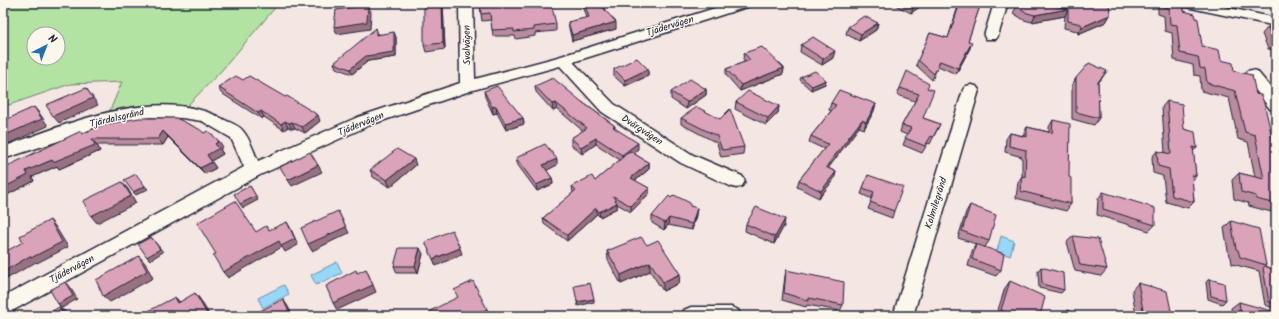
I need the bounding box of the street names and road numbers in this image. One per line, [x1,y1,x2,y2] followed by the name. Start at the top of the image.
[644,11,696,41] street label: Tjädervägen
[459,25,475,65] street label: Svalvägen
[88,104,147,132] street label: Tjärdalsgränd
[335,107,387,141] street label: Tjädervägen
[618,110,666,150] street label: Dvärgvägen
[921,174,952,231] street label: Kolmilegränd
[47,250,97,288] street label: Tjädervägen

